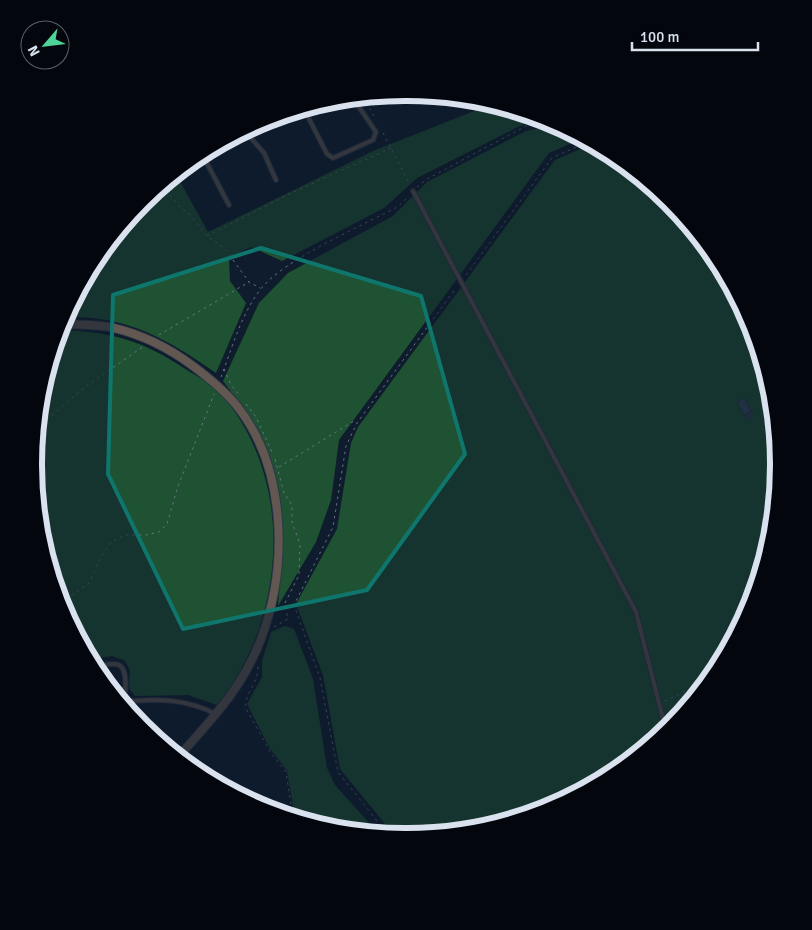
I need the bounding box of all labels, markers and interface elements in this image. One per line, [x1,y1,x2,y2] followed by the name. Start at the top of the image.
[20,20,70,70] north arrow
[632,20,758,52] scale bar
[640,28,680,46] text: 100 m
[24,43,44,59] text: N

